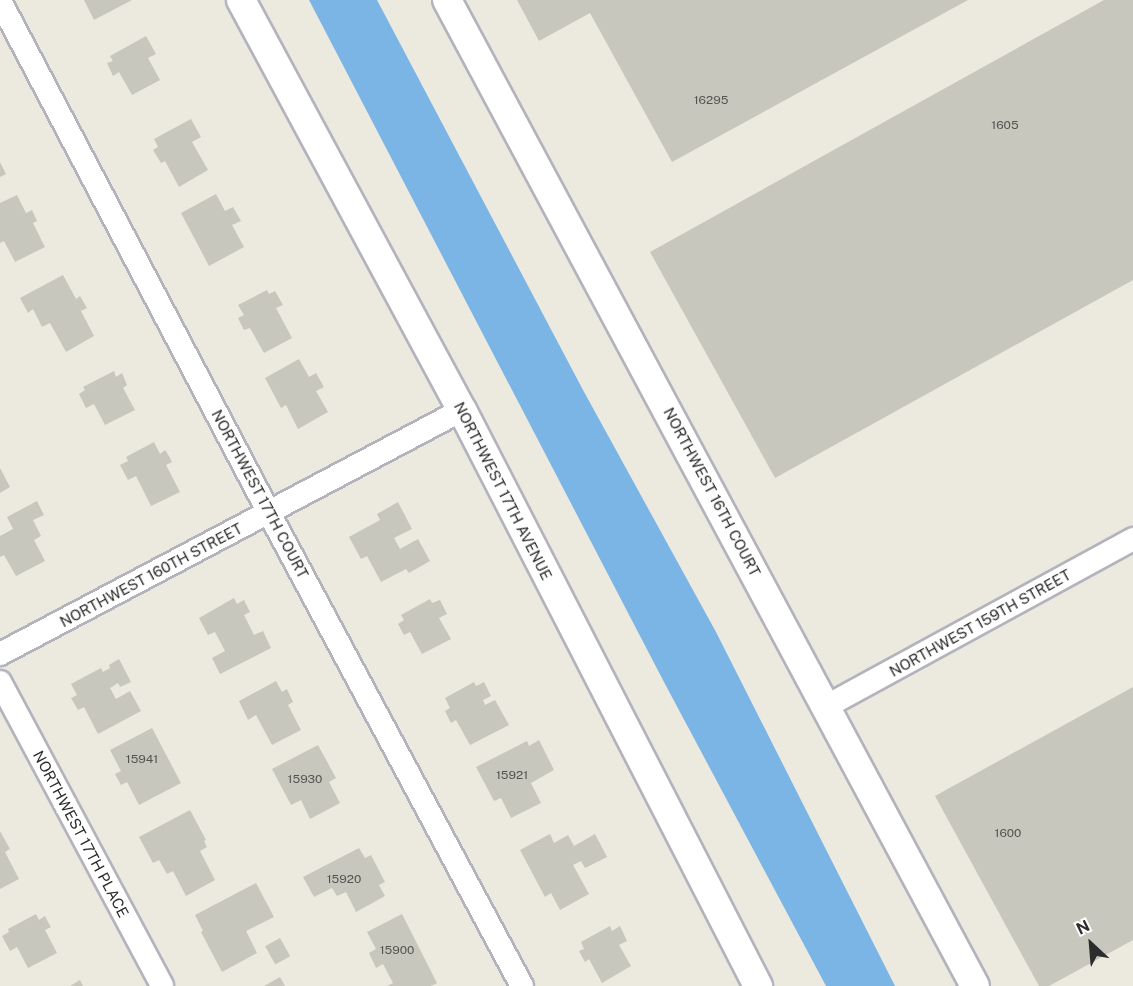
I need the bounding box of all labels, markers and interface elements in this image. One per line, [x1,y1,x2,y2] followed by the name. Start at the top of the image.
[694,94,728,108] house number: 16295
[991,119,1019,133] house number: 1605
[450,399,556,583] street label: NORTHWEST 17TH AVENUE
[660,404,764,580] street label: NORTHWEST 16TH COURT
[208,407,312,581] street label: NORTHWEST 17TH COURT
[57,519,245,631] street label: NORTHWEST 160TH STREET
[886,566,1074,680] street label: NORTHWEST 159TH STREET
[29,748,133,920] street label: NORTHWEST 17TH PLACE
[126,753,158,767] house number: 15941
[496,769,528,783] house number: 15921
[288,773,322,787] house number: 15930
[995,827,1021,841] house number: 1600
[327,873,361,887] house number: 15920
[1061,914,1121,974] north arrow
[1073,916,1093,939] text: N
[380,944,414,958] house number: 15900

